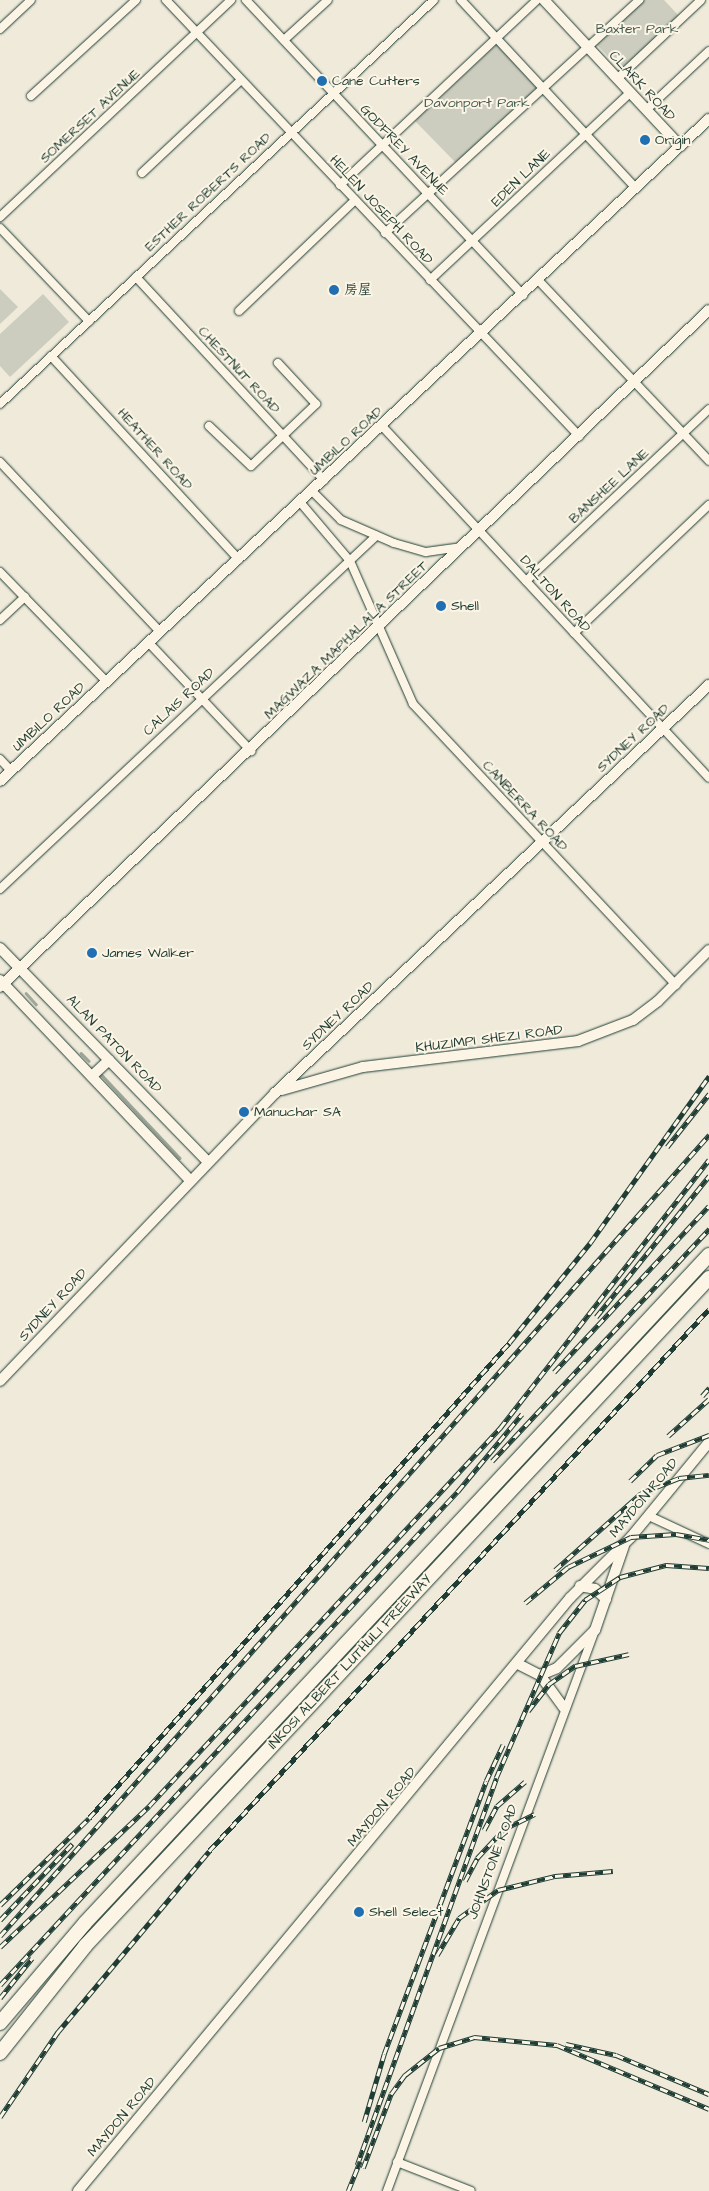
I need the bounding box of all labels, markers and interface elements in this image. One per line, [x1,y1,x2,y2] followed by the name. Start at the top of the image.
[596,21,678,37] park label: Baxter Park
[605,47,679,125] street label: CLARK ROAD
[36,65,144,167] street label: SOMERSET AVENUE
[332,73,420,89] place label: Cane Cutters
[316,75,328,87] marker: Cane Cutters
[424,95,530,111] park label: Davonport Park
[356,101,452,199] street label: GODFREY AVENUE
[141,129,275,255] street label: ESTHER ROBERTS ROAD
[655,132,691,148] place label: Origin
[639,134,651,146] marker: Origin
[488,146,554,210] street label: EDEN LANE
[326,152,436,268] street label: HELEN JOSEPH ROAD
[344,282,372,298] place label: 房屋
[328,284,340,296] marker: 房屋
[194,323,284,417] street label: CHESTNUT ROAD
[306,403,386,479] street label: UMBILO ROAD
[114,405,196,493] street label: HEATHER ROAD
[566,445,652,527] street label: BANSHEE LANE
[516,552,594,636] street label: DALTON ROAD
[261,557,431,723] street label: MAGWAZA MAPHALALA STREET
[451,598,479,614] place label: Shell
[435,600,447,612] marker: Shell
[140,665,218,739] street label: CALAIS ROAD
[9,679,89,755] street label: UMBILO ROAD
[593,700,673,776] street label: SYDNEY ROAD
[479,757,571,855] street label: CANBERRA ROAD
[102,945,194,961] place label: James Walker
[86,947,98,959] marker: James Walker
[298,978,378,1054] street label: SYDNEY ROAD
[63,991,165,1097] street label: ALAN PATON ROAD
[415,1022,563,1056] street label: KHUZIMPI SHEZI ROAD
[254,1104,341,1120] place label: Manuchar SA
[238,1106,250,1118] marker: Manuchar SA
[15,1265,91,1345] street label: SYDNEY ROAD
[606,1455,682,1541] street label: MAYDON ROAD
[265,1571,435,1753] street label: INKOSI ALBERT LUTHULI FREEWAY
[344,1764,420,1850] street label: MAYDON ROAD
[464,1802,522,1922] street label: JOHNSTONE ROAD
[369,1904,443,1920] place label: Shell Select
[353,1906,365,1918] marker: Shell Select
[84,2074,160,2160] street label: MAYDON ROAD

